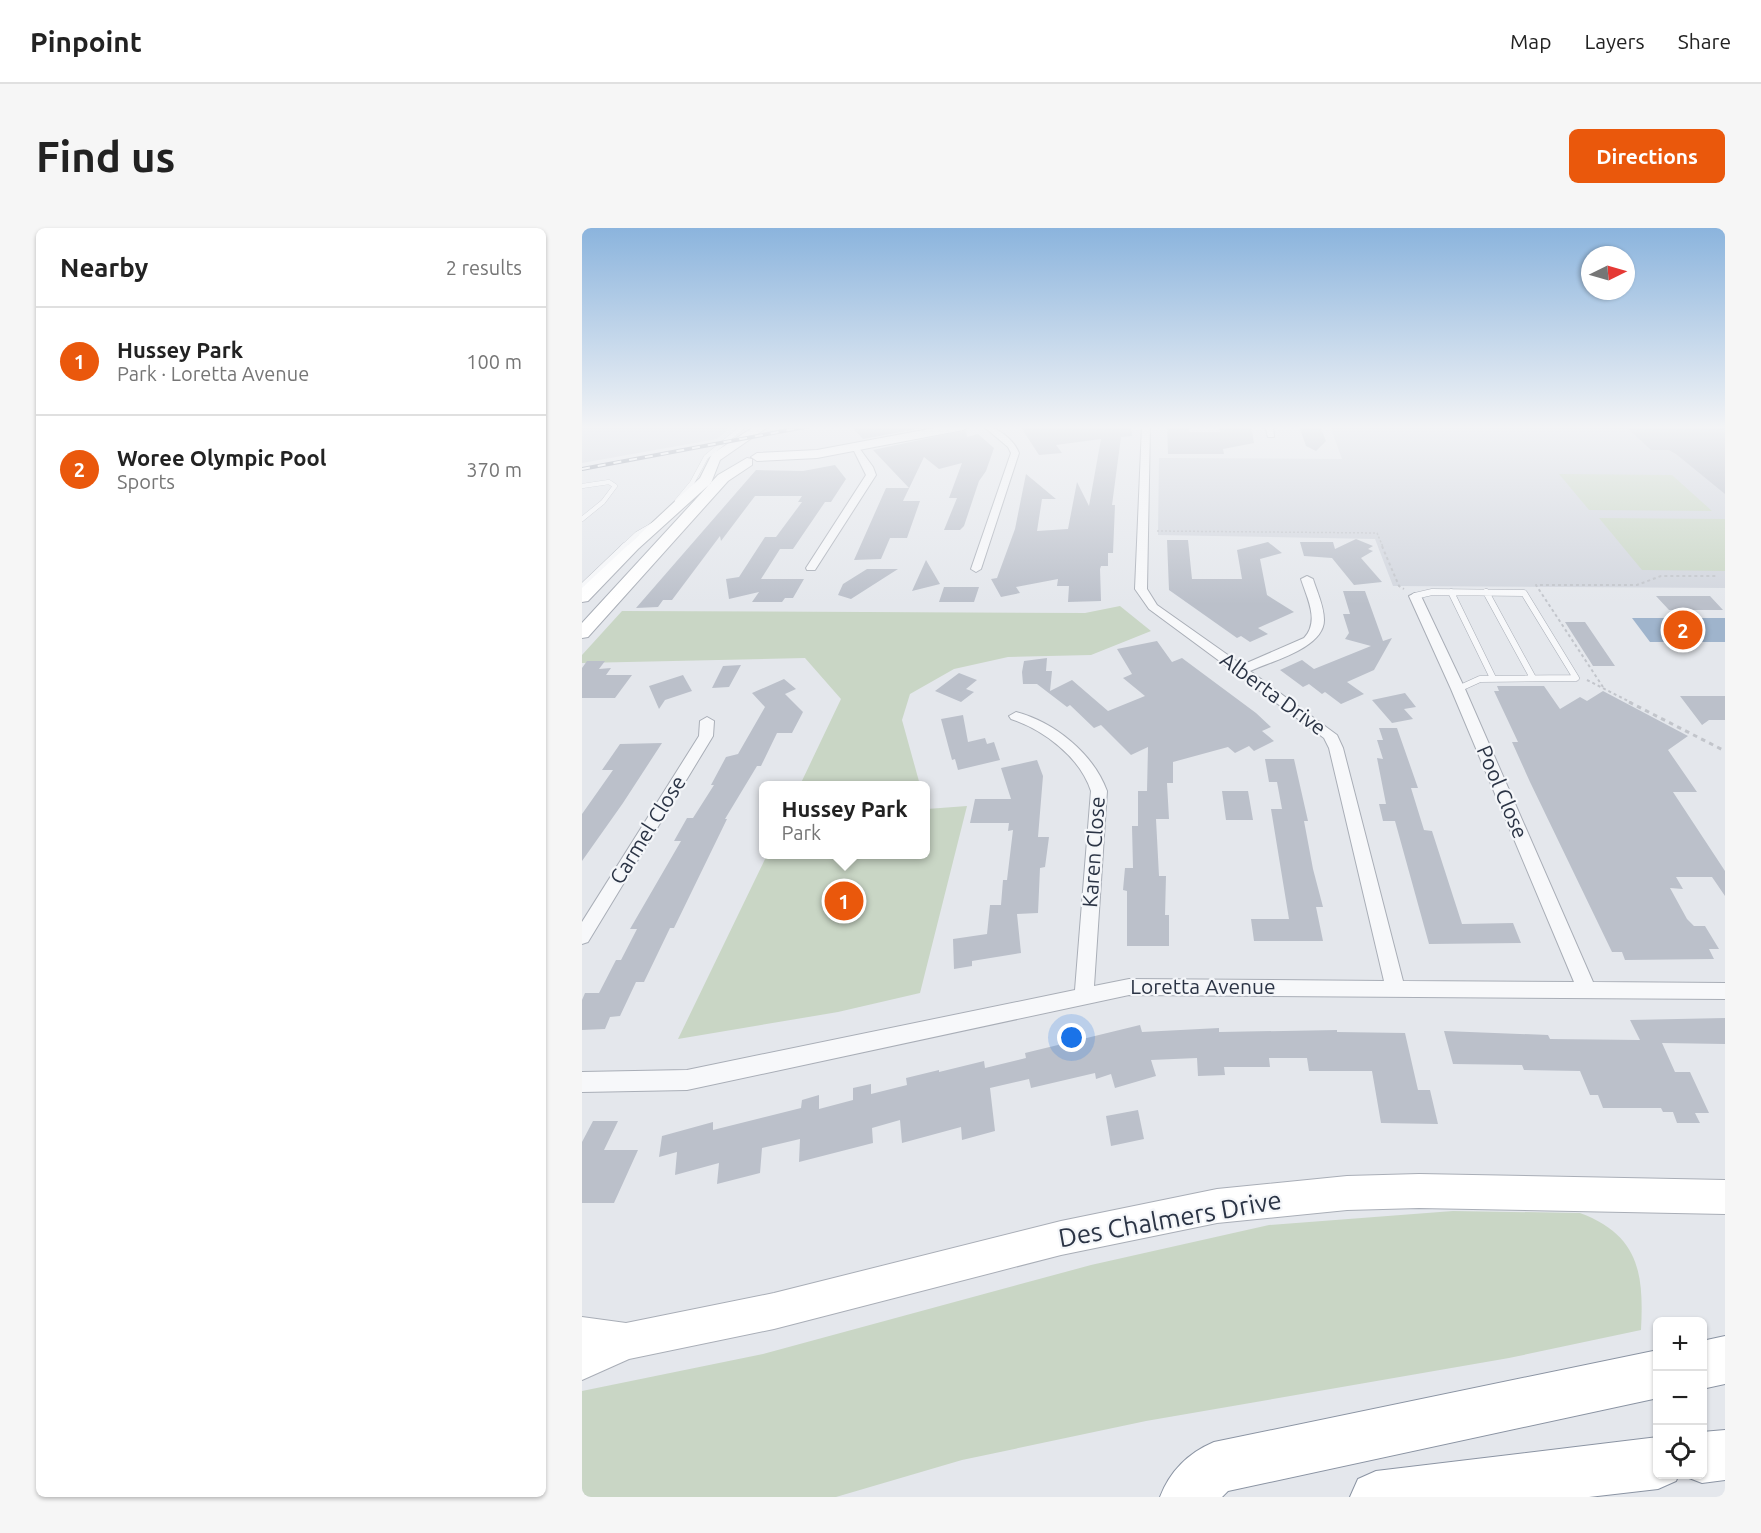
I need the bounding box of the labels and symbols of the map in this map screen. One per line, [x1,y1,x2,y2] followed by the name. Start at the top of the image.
[1581,246,1635,300] north arrow
[1664,608,1702,652] pin: 2
[1216,647,1331,739] street label: Alberta Drive
[1473,742,1533,842] street label: Pool Close
[604,771,690,888] street label: Carmel Close
[1077,796,1109,908] street label: Karen Close
[824,878,864,924] pin: 1
[1130,974,1276,998] street label: Loretta Avenue
[1057,1023,1086,1052] your location
[1056,1185,1284,1252] street label: Des Chalmers Drive

